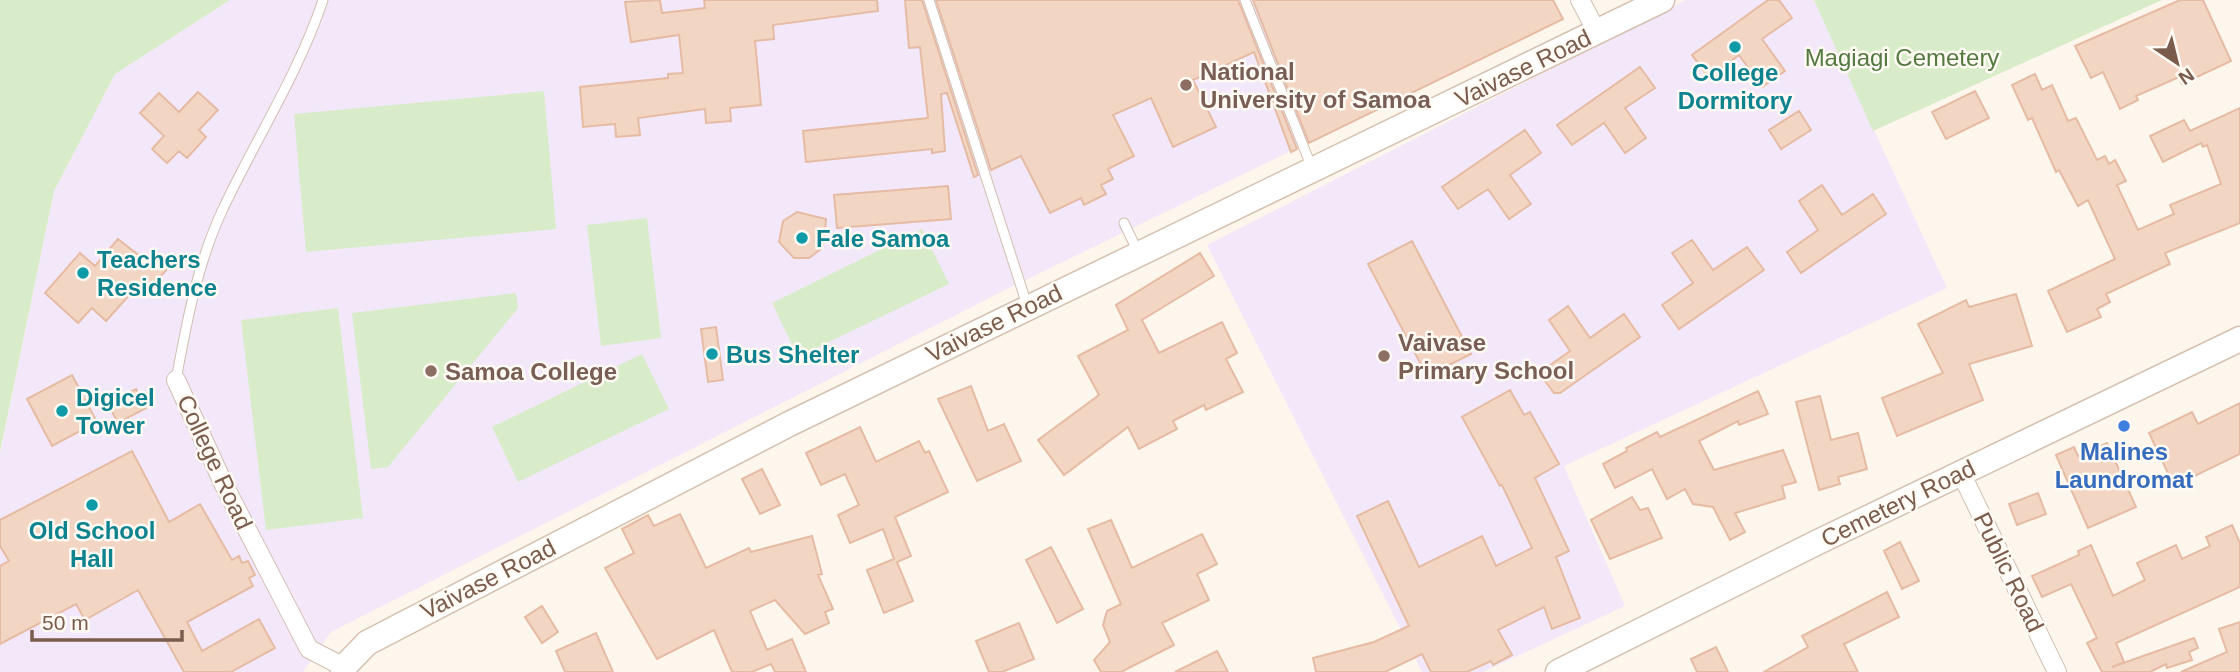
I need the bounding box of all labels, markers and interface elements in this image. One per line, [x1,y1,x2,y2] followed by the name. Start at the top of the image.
[1451,24,1595,112] street label: Vaivase Road
[2142,28,2212,98] north arrow
[1727,39,1743,55] marker: College Dormitory
[1805,44,1999,71] park label: Magiagi Cemetery
[1200,58,1431,113] place label: National University of Samoa
[1678,59,1793,114] place label: College Dormitory
[2175,64,2198,89] text: N
[1178,77,1194,93] marker: National University of Samoa
[816,225,950,252] place label: Fale Samoa
[794,230,810,246] marker: Fale Samoa
[97,246,217,301] place label: Teachers Residence
[75,265,91,281] marker: Teachers Residence
[922,279,1066,367] street label: Vaivase Road
[1398,329,1574,384] place label: Vaivase Primary School
[726,341,859,368] place label: Bus Shelter
[704,346,720,362] marker: Bus Shelter
[1376,348,1392,364] marker: Vaivase Primary School
[445,358,617,385] place label: Samoa College
[423,363,439,379] marker: Samoa College
[76,384,155,439] place label: Digicel Tower
[172,390,258,534] street label: College Road
[54,403,70,419] marker: Digicel Tower
[2116,418,2132,434] marker: Malines Laundromat
[2055,438,2193,493] place label: Malines Laundromat
[1817,454,1979,552] street label: Cemetery Road
[84,497,100,513] marker: Old School Hall
[1968,508,2050,636] street label: Public Road
[29,517,155,572] place label: Old School Hall
[416,533,560,625] street label: Vaivase Road
[32,598,182,642] scale bar
[42,611,89,634] text: 50 m

